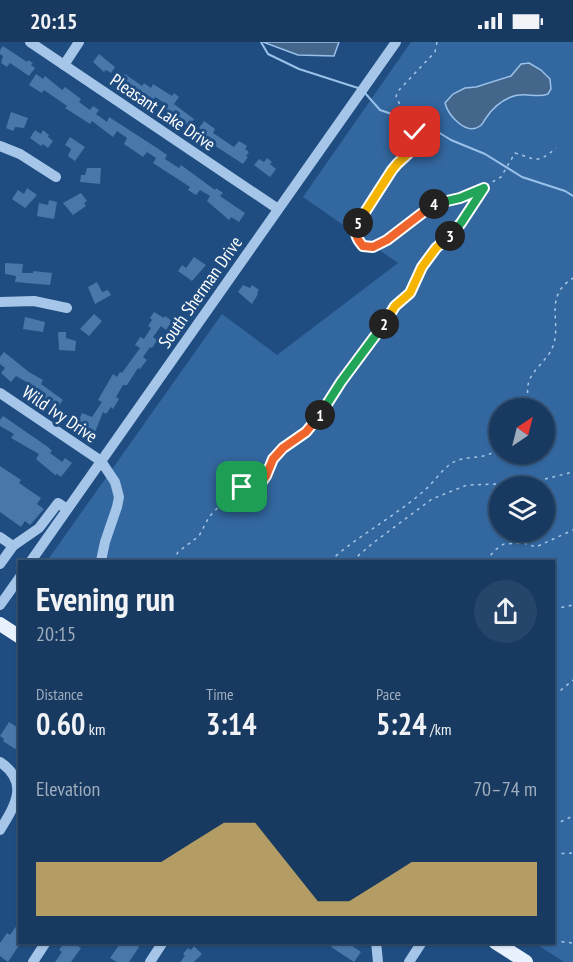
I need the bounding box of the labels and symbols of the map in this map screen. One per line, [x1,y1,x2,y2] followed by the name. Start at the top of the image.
[106,68,220,156] street label: Pleasant Lake Drive
[389,106,440,157] pin
[419,189,449,219] pin: 4
[343,208,373,238] pin: 5
[435,221,465,251] pin: 3
[153,232,247,352] street label: South Sherman Drive
[369,309,399,339] pin: 2
[18,380,102,448] street label: Wild Ivy Drive
[489,398,555,464] north arrow
[305,400,335,430] pin: 1
[216,461,267,512] pin

